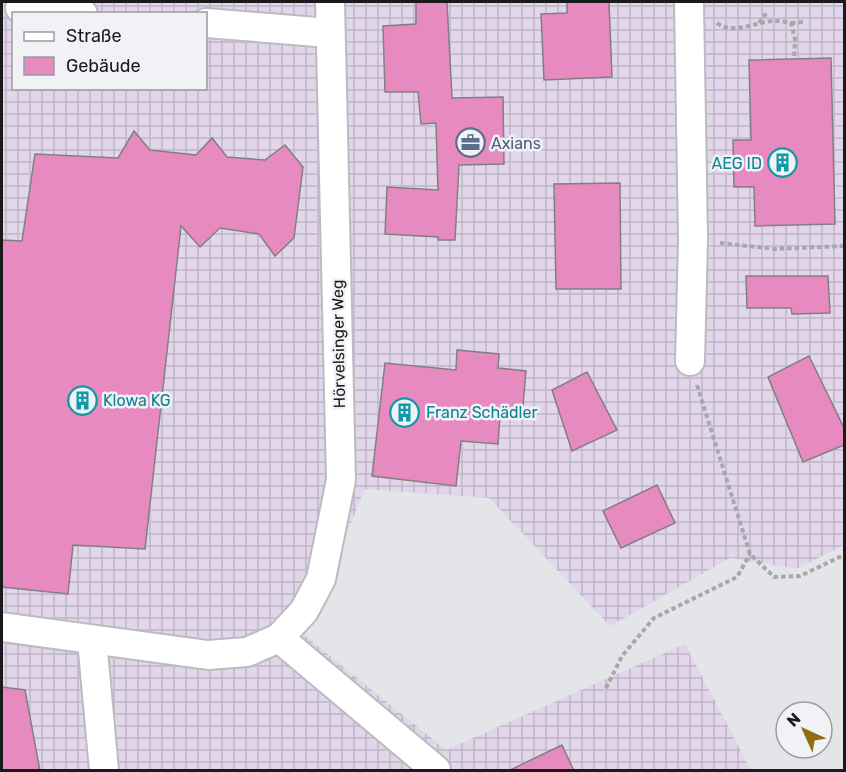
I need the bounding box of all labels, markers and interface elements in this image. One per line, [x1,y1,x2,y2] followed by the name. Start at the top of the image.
[12,12,207,90] legend
[66,25,122,47] text: Straße
[66,55,141,77] text: Gebäude
[454,127,486,159] office icon: Axians
[491,134,541,153] place label: Axians
[767,147,799,179] building icon: AEG ID
[711,154,762,173] place label: AEG ID
[328,279,349,409] street label: Hörvelsinger Weg
[66,384,98,416] building icon: Klowa KG
[103,391,171,410] place label: Klowa KG
[389,396,421,428] building icon: Franz Schädler
[426,403,537,422] place label: Franz Schädler
[774,700,834,760] north arrow
[783,709,805,731] text: N

